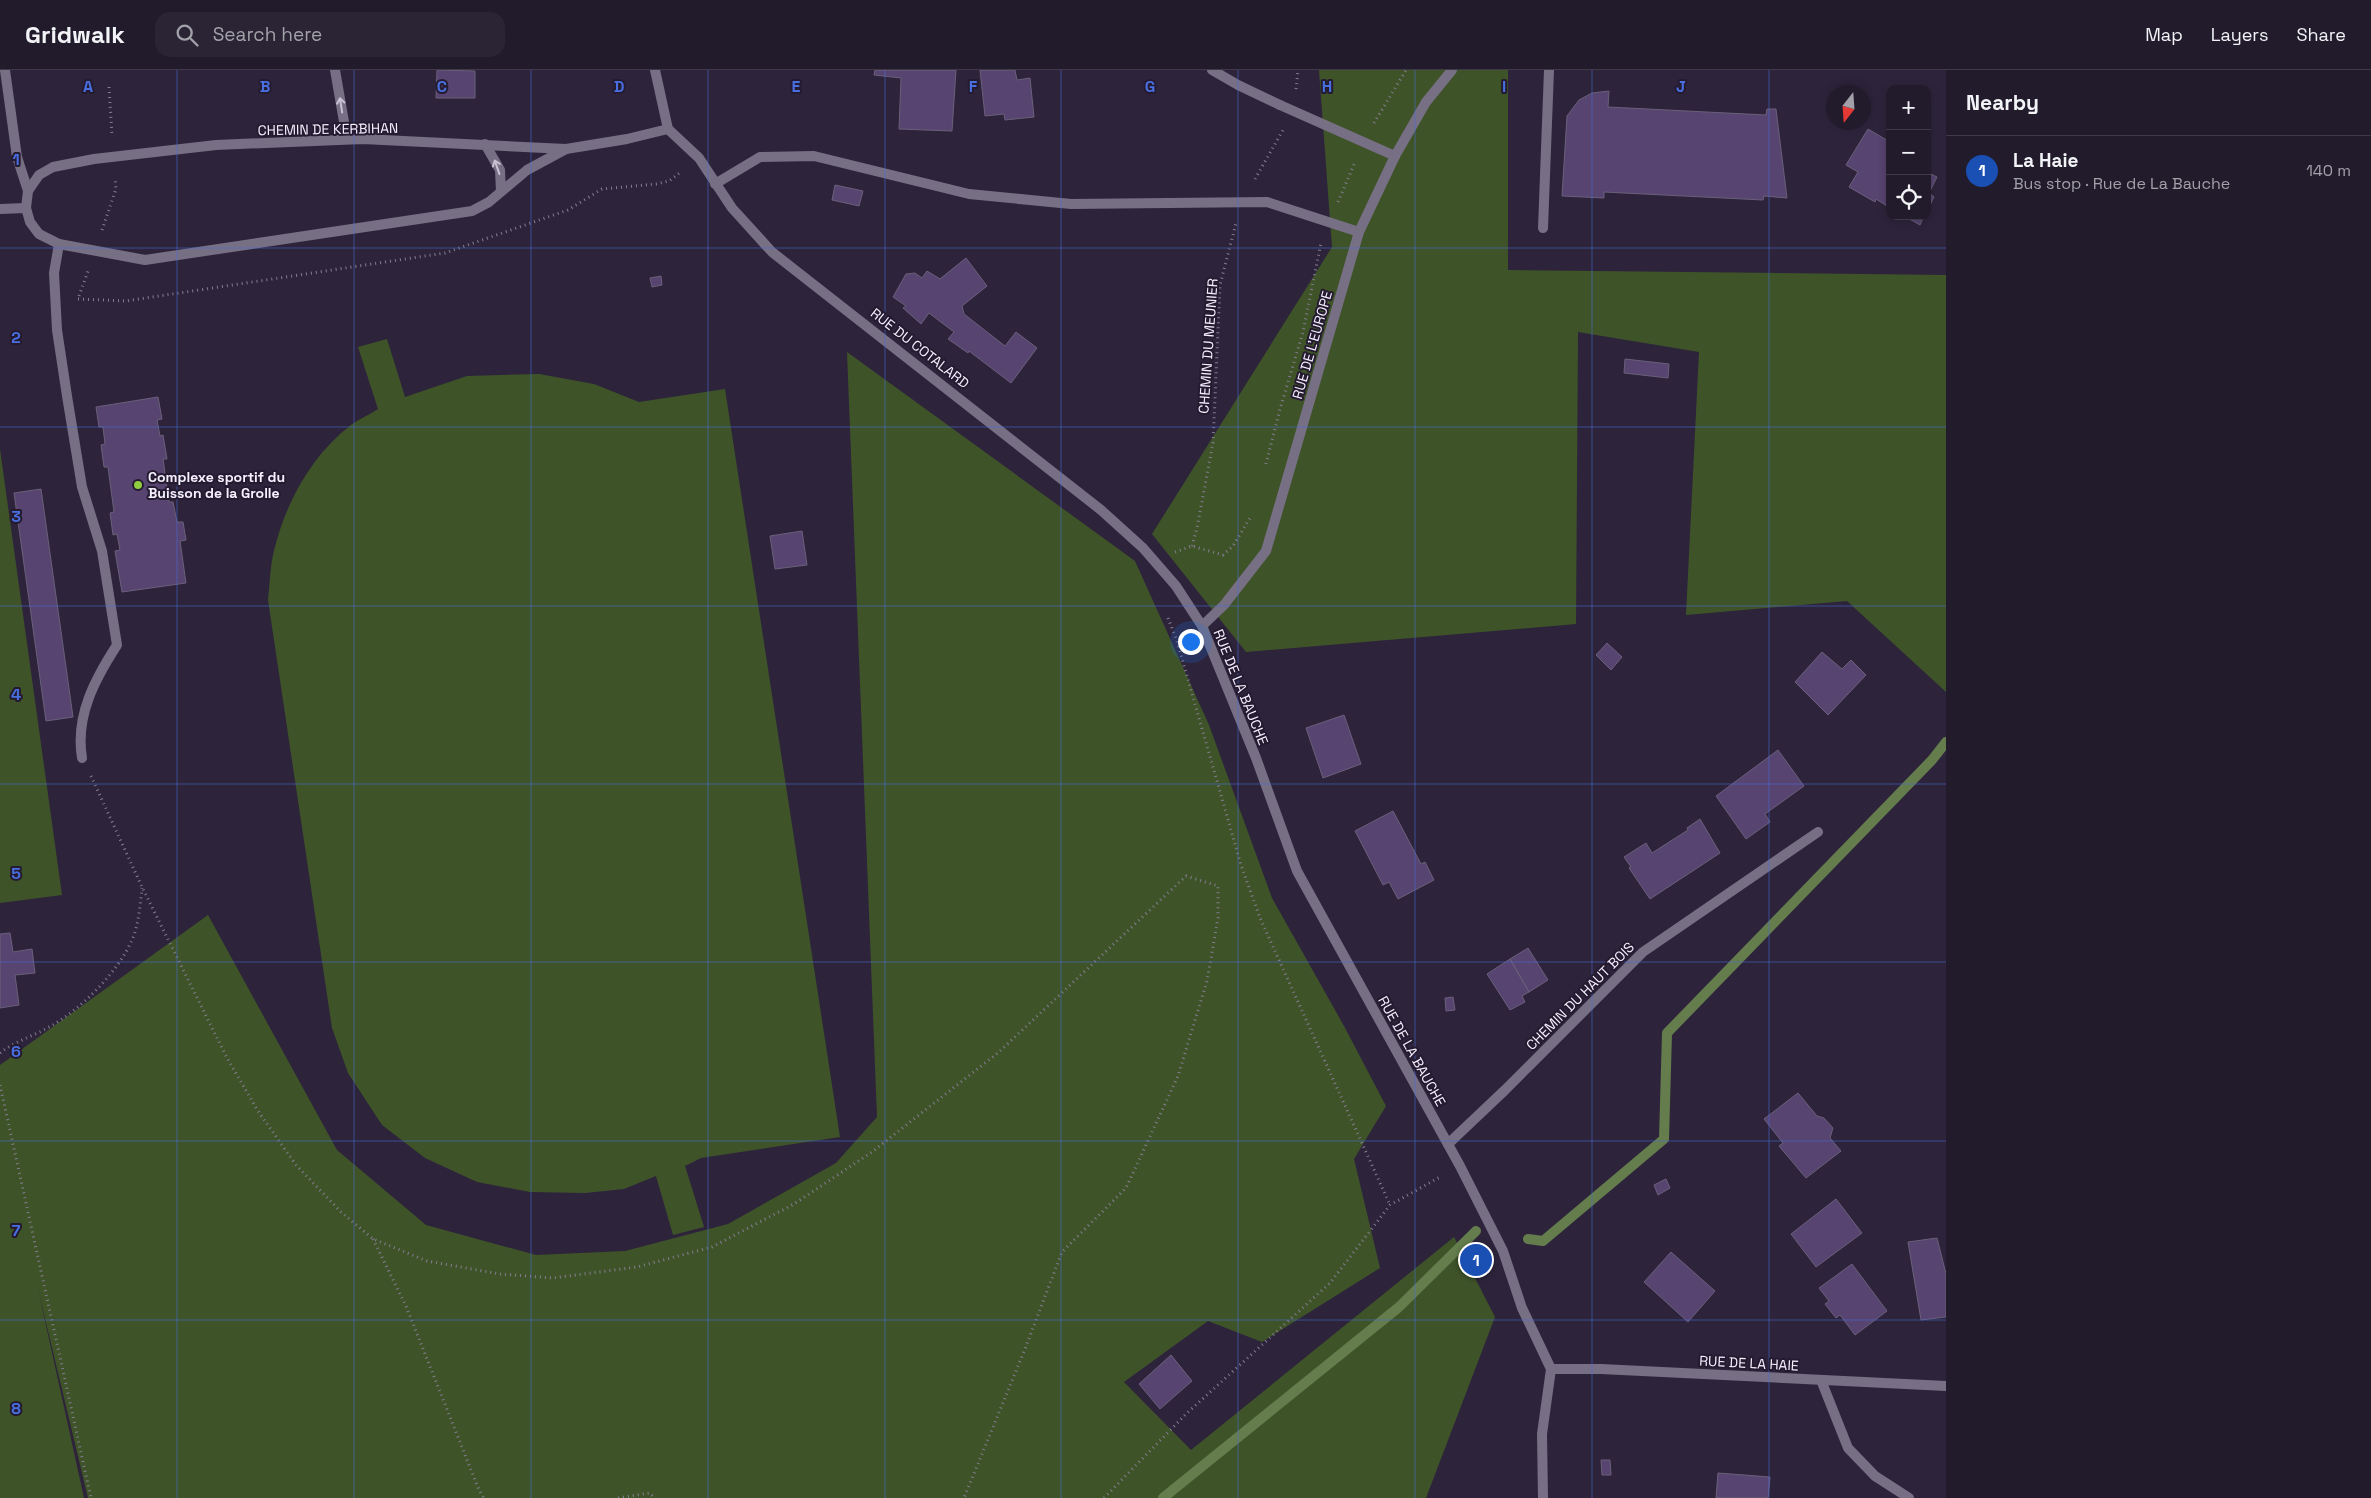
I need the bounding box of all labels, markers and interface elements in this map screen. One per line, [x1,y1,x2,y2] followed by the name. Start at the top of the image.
[155,12,505,57] search box
[25,19,125,50] text: Gridwalk
[173,21,201,49] icon: search
[213,22,322,47] text: Search here
[2145,23,2183,46] text: Map
[2211,23,2268,46] text: Layers
[2296,23,2346,46] text: Share
[83,76,93,97] text: A
[260,76,270,97] text: B
[437,76,447,97] text: C
[614,76,624,97] text: D
[792,76,801,97] text: E
[969,76,978,97] text: F
[1145,76,1155,97] text: G
[1322,76,1332,97] text: H
[1502,76,1506,97] text: I
[1676,76,1686,97] text: J
[1826,85,1871,130] north arrow
[1886,85,1931,220] map controls
[1886,85,1931,130] button: +
[1966,89,2039,116] text: Nearby
[336,97,346,113] one-way arrow
[258,119,398,139] street label: CHEMIN DE KERBIHAN
[1886,130,1931,175] button: −
[2013,148,2079,173] text: La Haie
[12,149,20,170] text: 1
[492,160,501,175] one-way arrow
[1978,160,1986,181] text: 1
[2306,160,2351,181] text: 140 m
[2013,173,2230,194] text: Bus stop · Rue de La Bauche
[1886,175,1931,220] button: locate
[1194,278,1222,414] street label: CHEMIN DU MEUNIER
[1288,289,1336,401] street label: RUE DE L'EUROPE
[867,304,973,392] street label: RUE DU COTALARD
[11,327,21,348] text: 2
[148,468,285,502] place label: Complexe sportif du Buisson de la Grolle
[132,479,144,491] marker: Complexe sportif du Buisson de la Grolle
[11,506,21,527] text: 3
[1210,626,1273,748] street label: RUE DE LA BAUCHE
[1178,629,1204,655] your location
[11,684,21,705] text: 4
[11,863,21,884] text: 5
[1522,938,1638,1054] street label: CHEMIN DU HAUT BOIS
[1374,993,1450,1109] street label: RUE DE LA BAUCHE
[11,1041,21,1062] text: 6
[12,1220,21,1241] text: 7
[1460,1241,1492,1279] pin: 1
[1699,1351,1799,1375] street label: RUE DE LA HAIE
[11,1398,21,1419] text: 8

